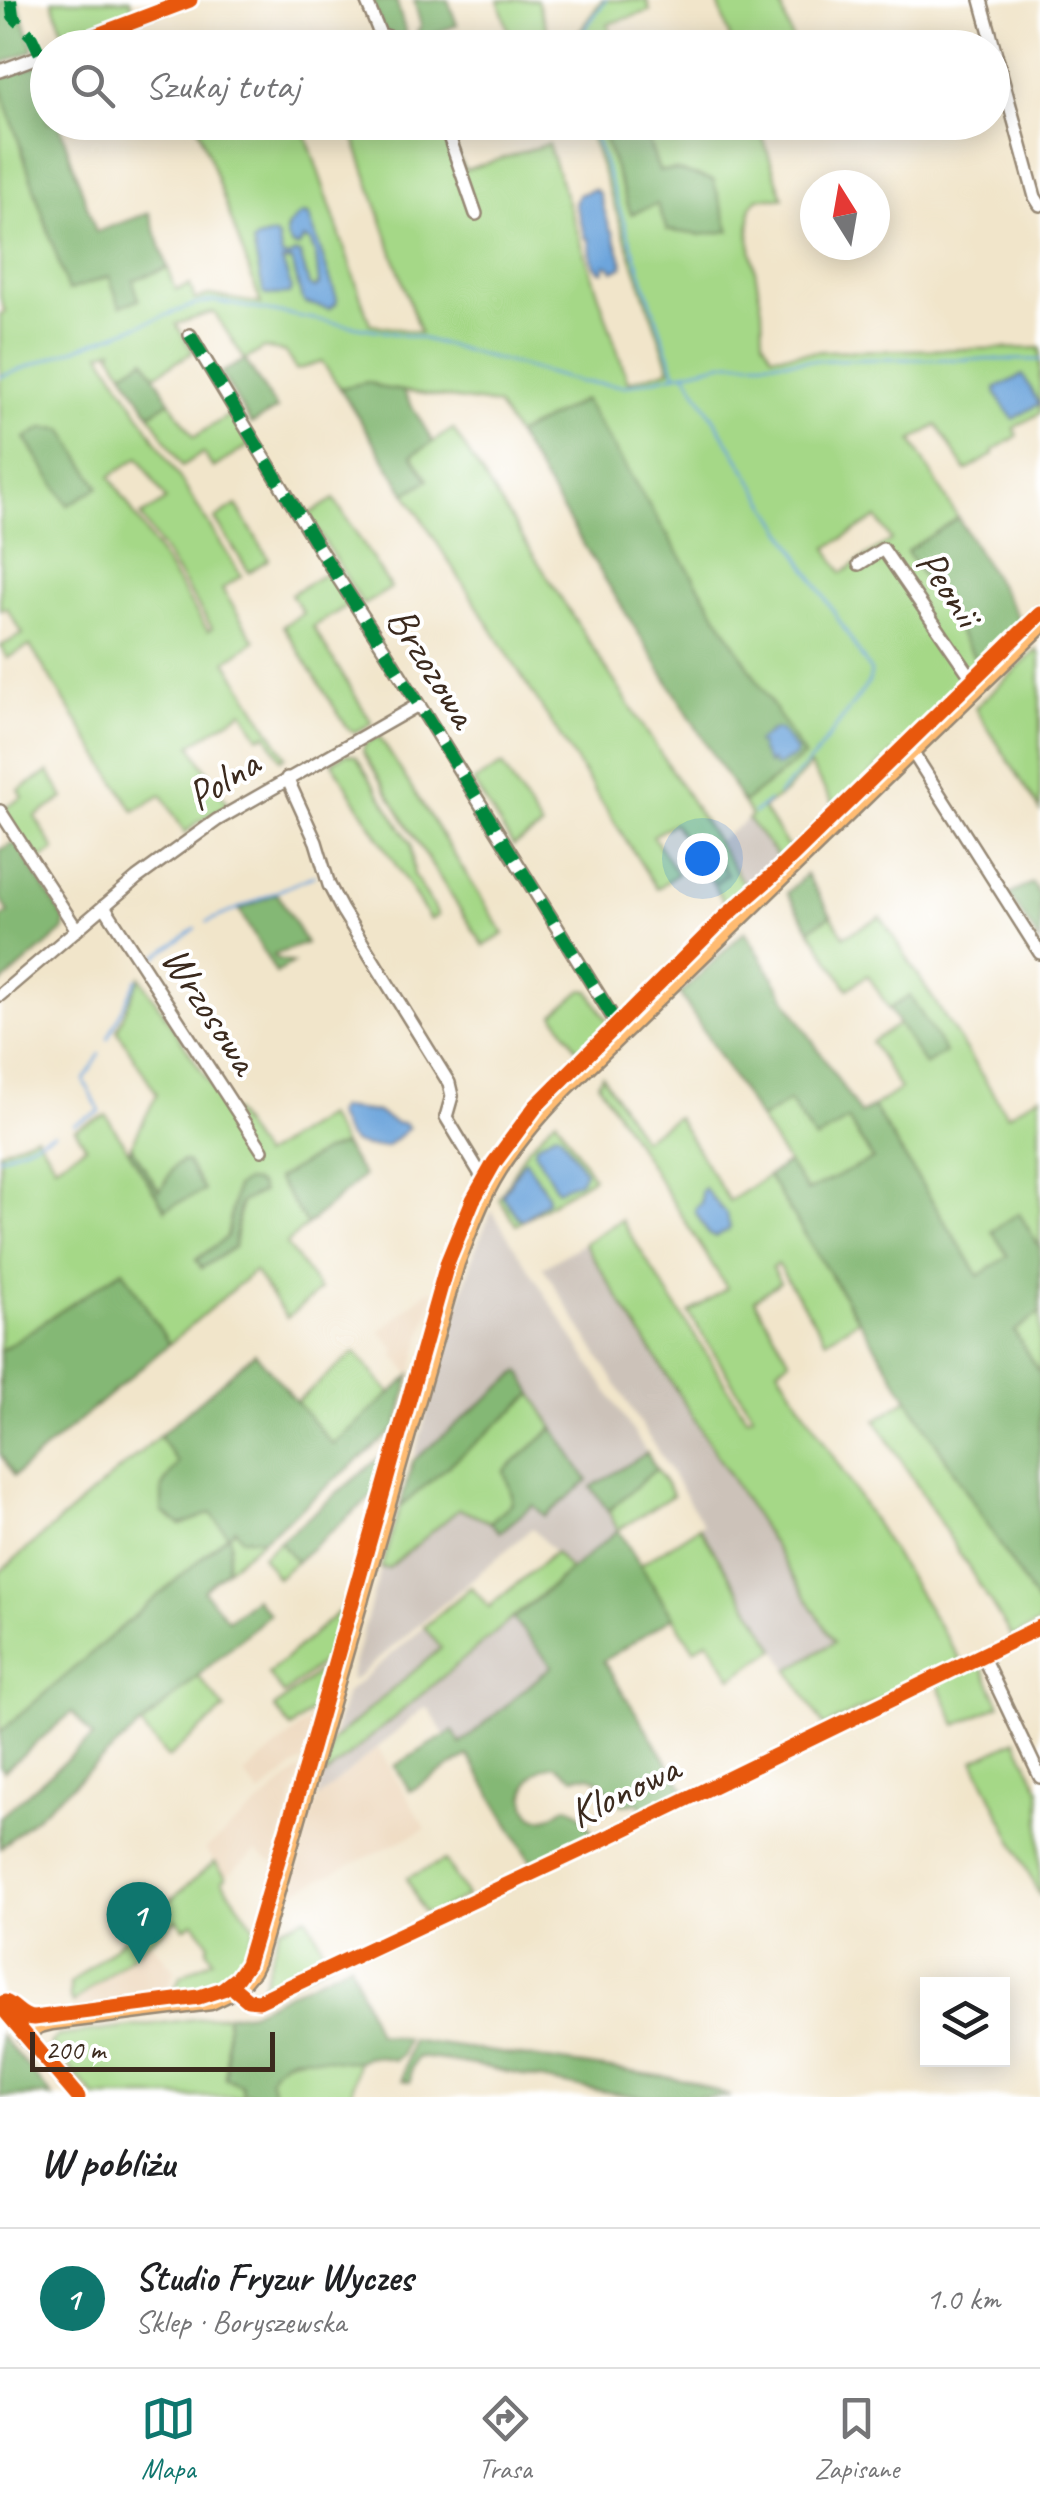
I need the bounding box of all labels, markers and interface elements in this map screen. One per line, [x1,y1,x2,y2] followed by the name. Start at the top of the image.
[30,30,1010,140] search box
[65,58,120,113] icon: search
[145,62,300,109] text: Szukaj tutaj
[800,170,890,260] north arrow
[904,539,997,641] street label: Peonii
[375,597,491,740] street label: Brzozowa
[177,736,272,823] street label: Polna
[677,833,728,884] your location
[149,936,273,1087] street label: Wrzosowa
[560,1740,691,1840] street label: Klonowa
[106,1882,172,1964] pin: 1
[920,1977,1010,2067] map controls
[920,1977,1010,2067] button: layers
[30,2027,275,2072] scale bar
[45,2032,105,2067] text: 200 m
[40,2136,175,2189] text: W pobliżu
[135,2254,413,2301] text: Studio Fryzur Wyczes
[65,2278,80,2319] text: 1
[926,2278,1000,2319] text: 1.0 km
[135,2301,346,2342] text: Sklep · Boryszewska
[141,2391,196,2486] tab: Mapa
[478,2391,533,2486] tab: Trasa
[814,2391,899,2486] tab: Zapisane

